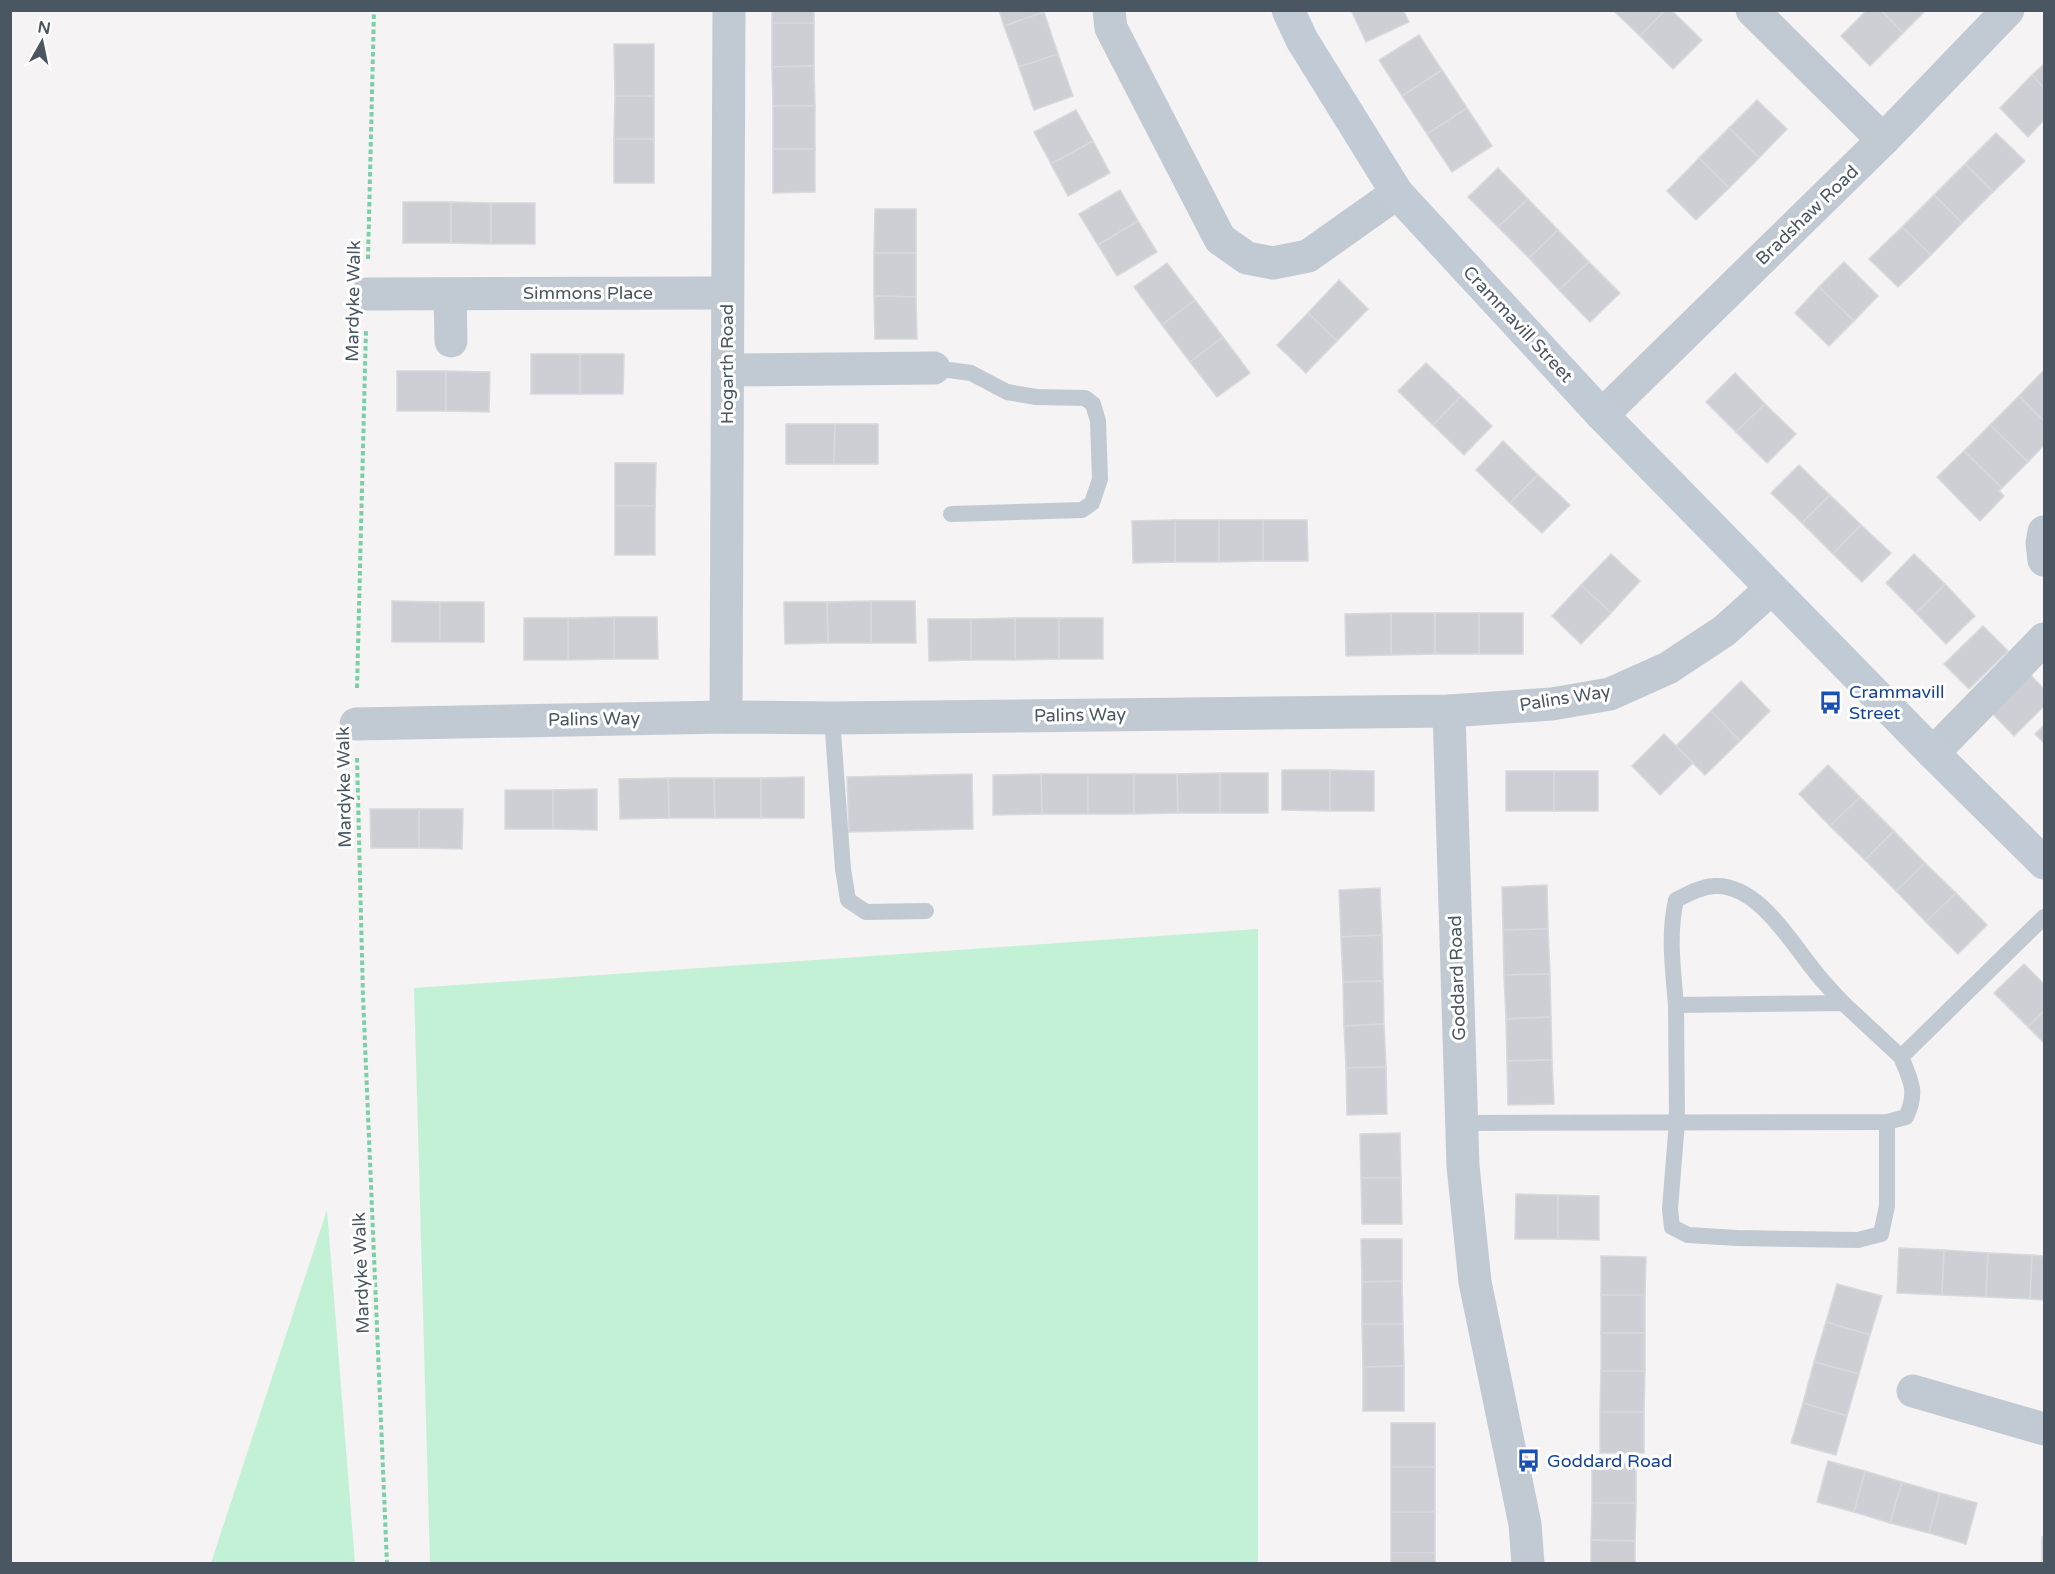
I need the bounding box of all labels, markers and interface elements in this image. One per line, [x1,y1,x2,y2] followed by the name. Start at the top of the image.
[12,12,72,72] north arrow
[36,17,52,39] text: N
[1751,160,1863,270] street label: Bradshaw Road
[341,240,365,362] street label: Mardyke Walk
[1458,261,1578,387] street label: Crammavill Street
[523,282,653,304] street label: Simmons Place
[716,304,738,424] street label: Hogarth Road
[1518,680,1613,716] street label: Palins Way
[1849,681,1944,724] place label: Crammavill Street
[1818,689,1844,715] bus stop icon: Crammavill Street
[1034,703,1127,727] street label: Palins Way
[548,707,641,731] street label: Palins Way
[332,726,356,848] street label: Mardyke Walk
[1444,915,1470,1041] street label: Goddard Road
[348,1212,374,1334] street label: Mardyke Walk
[1516,1448,1542,1474] bus stop icon: Goddard Road
[1547,1450,1672,1472] place label: Goddard Road

